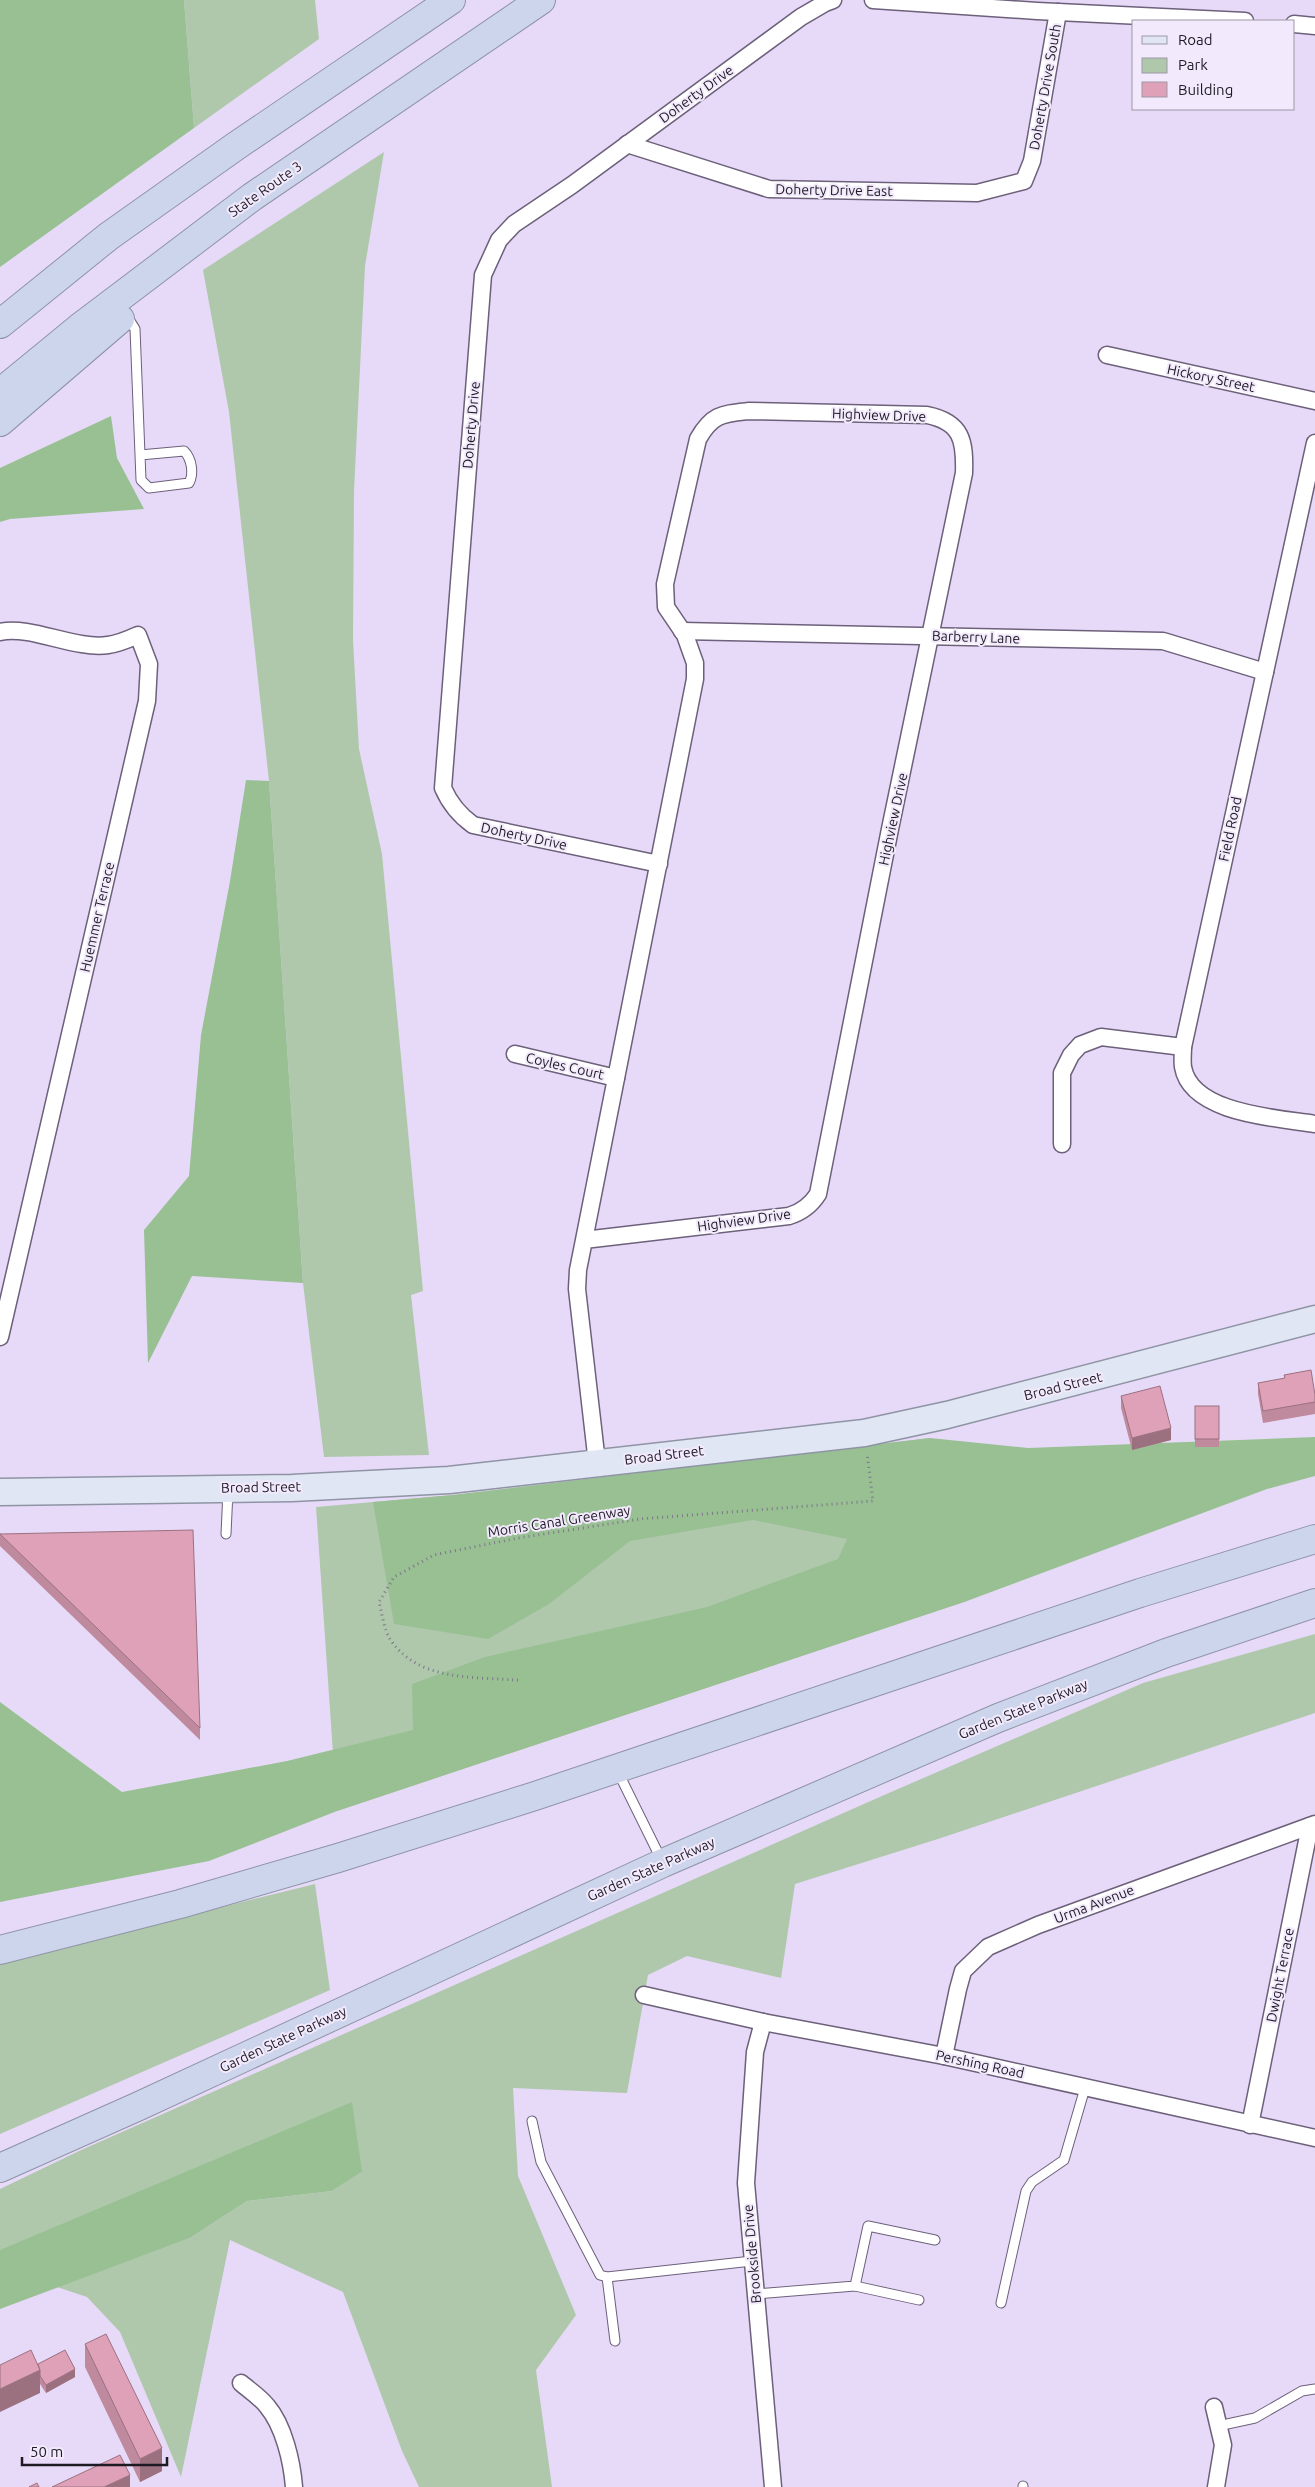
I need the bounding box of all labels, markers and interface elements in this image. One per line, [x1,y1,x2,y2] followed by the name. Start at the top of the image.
[1132,20,1295,110] legend
[1026,23,1064,151] street label: Doherty Drive South
[1178,31,1213,48] text: Road
[1178,56,1208,73] text: Park
[656,62,736,126] street label: Doherty Drive
[1178,81,1233,98] text: Building
[225,158,305,220] street label: State Route 3
[775,181,893,199] street label: Doherty Drive East
[1166,361,1257,395] street label: Hickory Street
[459,381,483,469] street label: Doherty Drive
[832,405,926,425] street label: Highview Drive
[932,627,1020,647] street label: Barberry Lane
[875,771,911,867] street label: Highview Drive
[1215,795,1245,863] street label: Field Road
[479,819,569,853] street label: Doherty Drive
[77,860,117,974] street label: Huemmer Terrace
[524,1049,606,1083] street label: Coyles Court
[696,1206,792,1234] street label: Highview Drive
[1022,1368,1104,1403] street label: Broad Street
[623,1442,705,1468] street label: Broad Street
[221,1478,302,1496] street label: Broad Street
[486,1502,632,1540] street label: Morris Canal Greenway
[956,1676,1090,1742] street label: Garden State Parkway
[585,1834,717,1904] street label: Garden State Parkway
[1052,1881,1136,1927] street label: Urma Avenue
[1263,1926,1297,2024] street label: Dwight Terrace
[217,2002,349,2075] street label: Garden State Parkway
[934,2047,1026,2081] street label: Pershing Road
[740,2204,764,2304] street label: Brookside Drive
[22,2434,168,2466] scale bar
[30,2443,63,2460] text: 50 m

